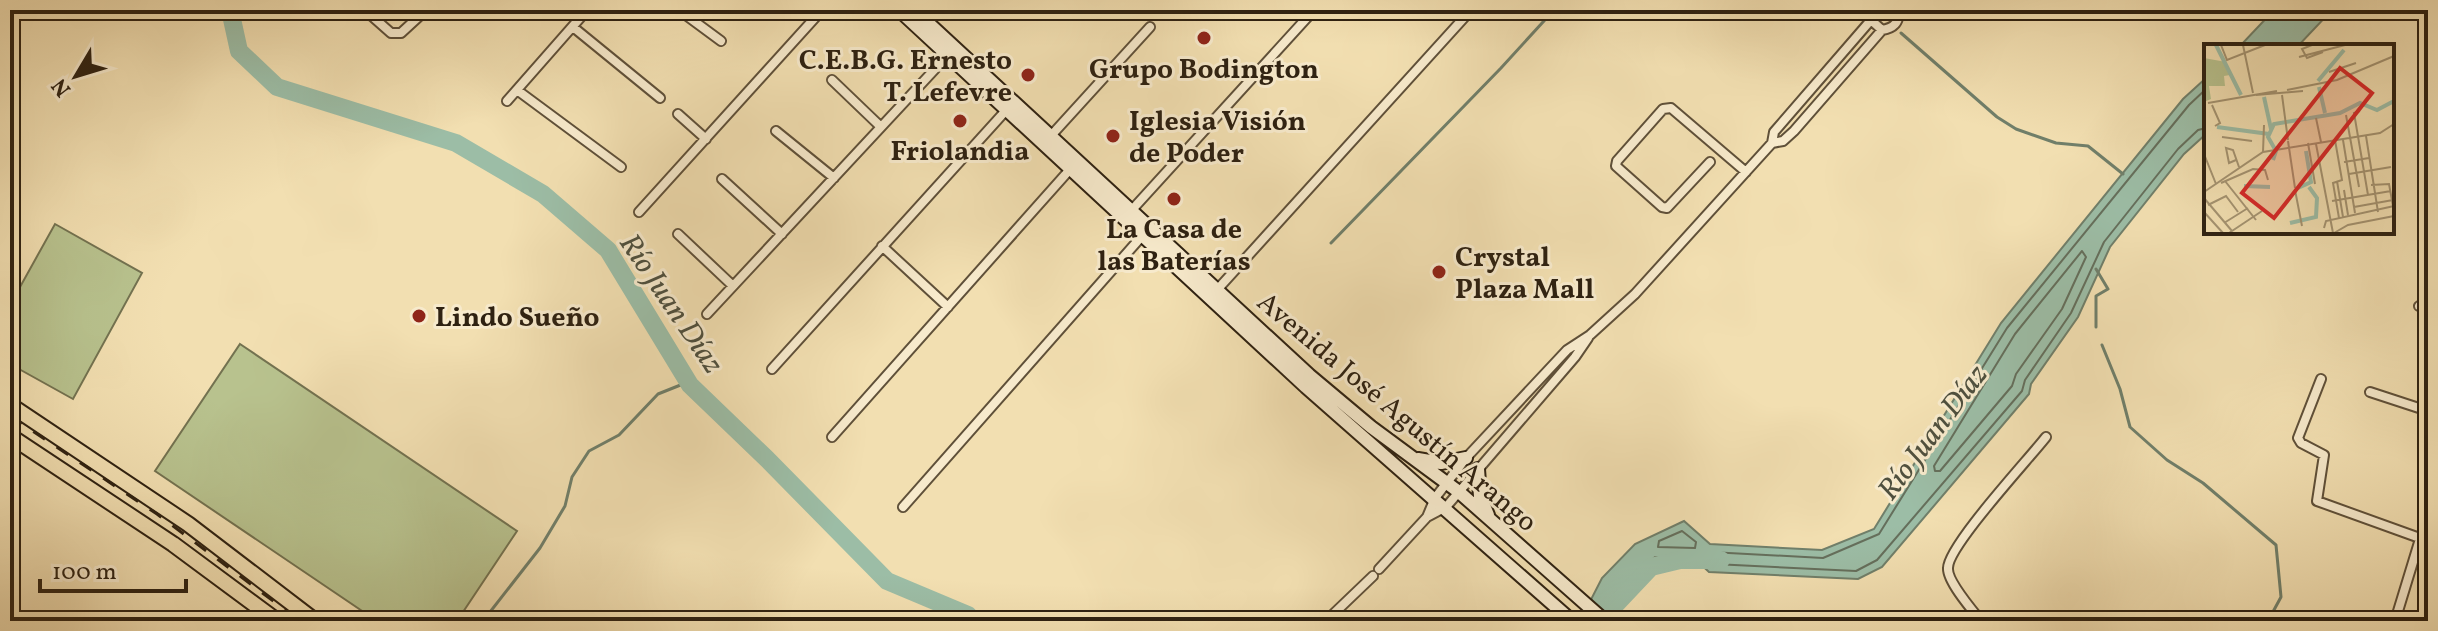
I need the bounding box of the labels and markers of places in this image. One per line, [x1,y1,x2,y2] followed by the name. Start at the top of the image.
[1195,29,1213,47] marker: Grupo Bodington
[799,42,1012,113] place label: C.E.B.G. Ernesto T. Lefevre
[1089,51,1319,90] place label: Grupo Bodington
[1019,66,1037,84] marker: C.E.B.G. Ernesto T. Lefevre
[1129,103,1306,174] place label: Iglesia Visión de Poder
[951,112,969,130] marker: Friolandia
[1104,127,1122,145] marker: Iglesia Visión de Poder
[890,133,1030,172] place label: Friolandia
[1165,190,1183,208] marker: La Casa de las Baterías
[1097,211,1251,282] place label: La Casa de las Baterías
[1455,239,1594,310] place label: Crystal Plaza Mall
[1430,263,1448,281] marker: Crystal Plaza Mall
[435,299,599,338] place label: Lindo Sueño
[410,307,428,325] marker: Lindo Sueño

